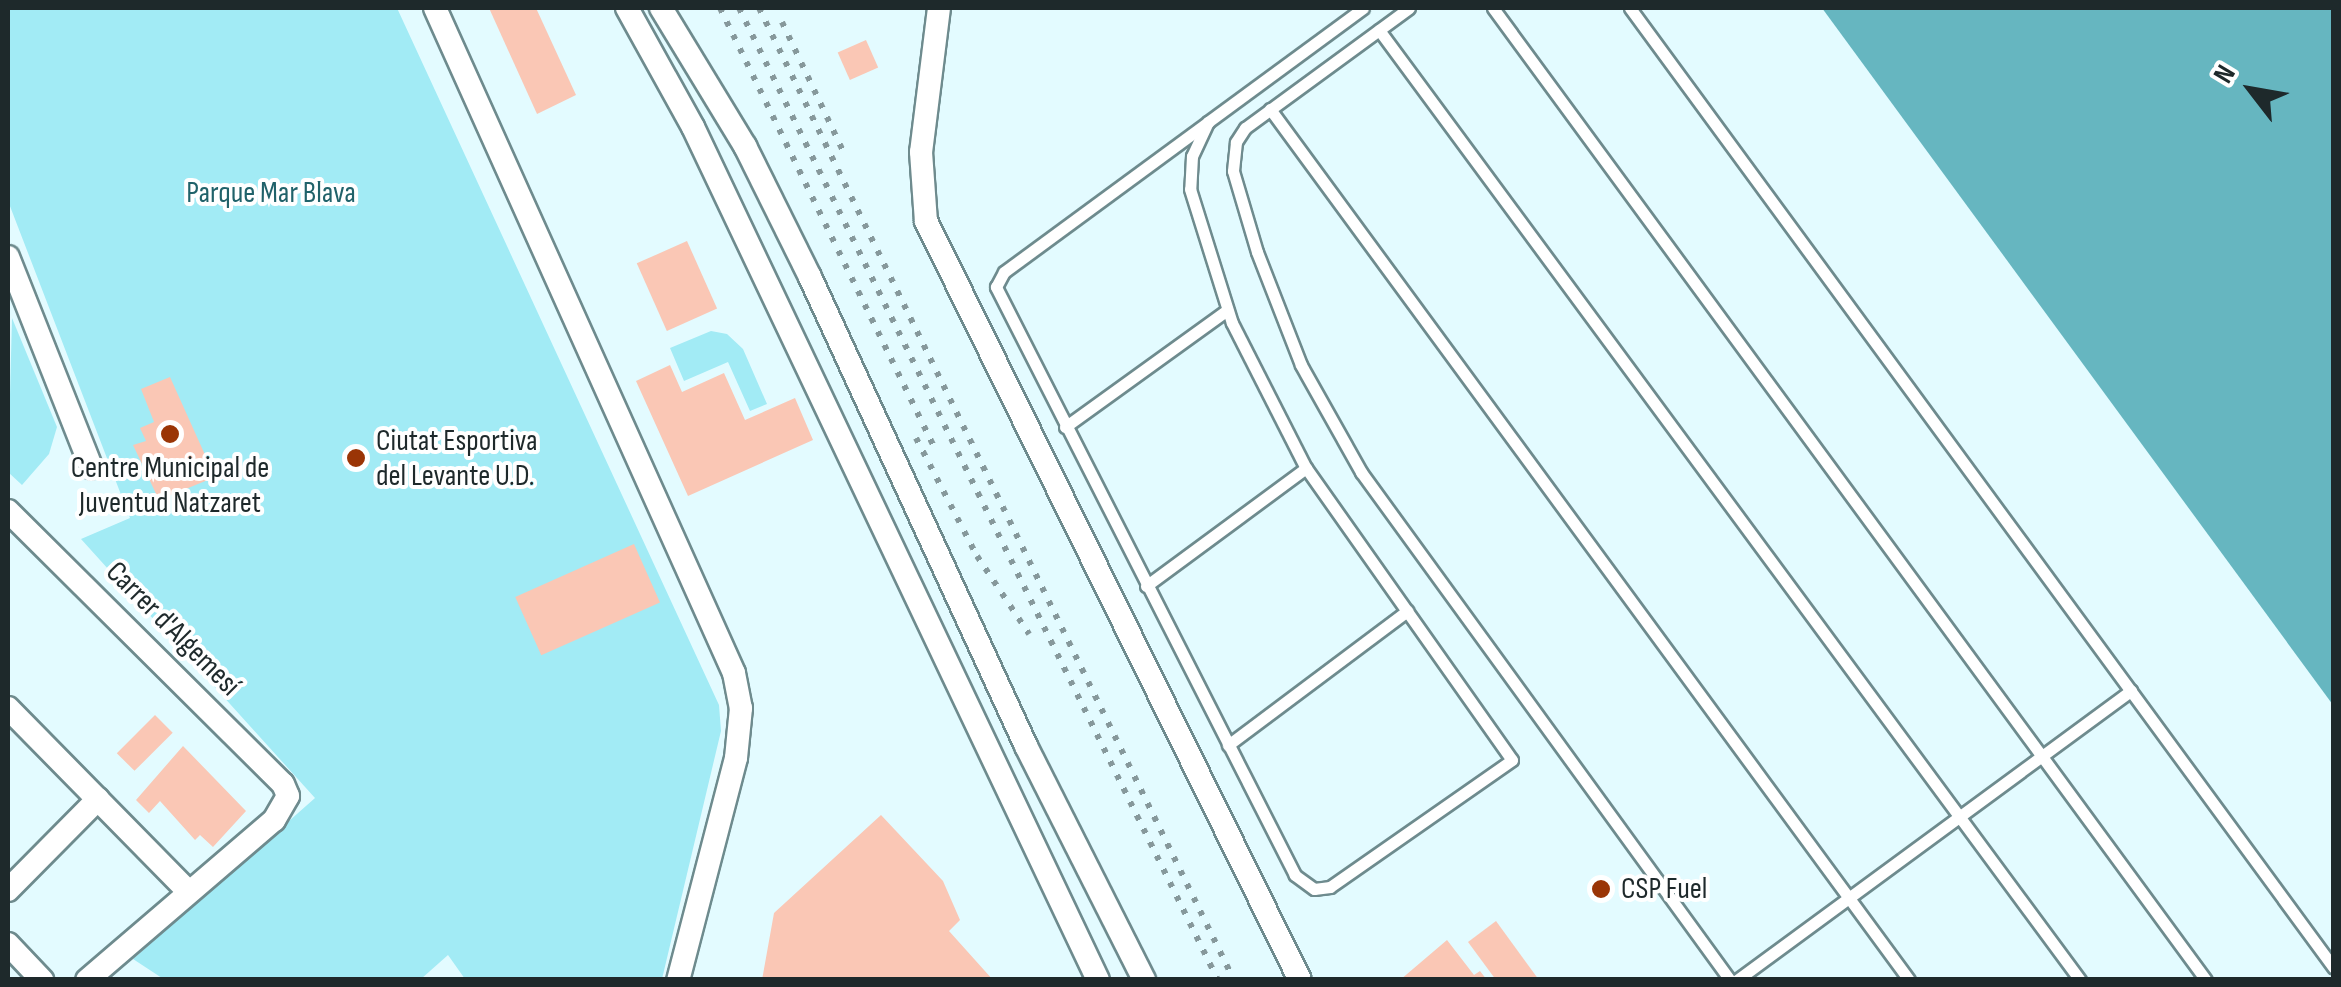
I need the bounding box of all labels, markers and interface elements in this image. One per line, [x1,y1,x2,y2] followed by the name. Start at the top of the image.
[2201,40,2301,140] north arrow
[2207,59,2243,89] text: N
[186,175,356,211] park label: Parque Mar Blava
[159,423,181,445] marker: Centre Municipal de Juventud Natzaret
[376,423,538,494] place label: Ciutat Esportiva del Levante U.D.
[345,447,367,469] marker: Ciutat Esportiva del Levante U.D.
[71,450,269,520] place label: Centre Municipal de Juventud Natzaret
[98,554,248,704] street label: Carrer d'Algemesí
[1621,871,1707,907] place label: CSP Fuel
[1590,878,1612,900] marker: CSP Fuel

